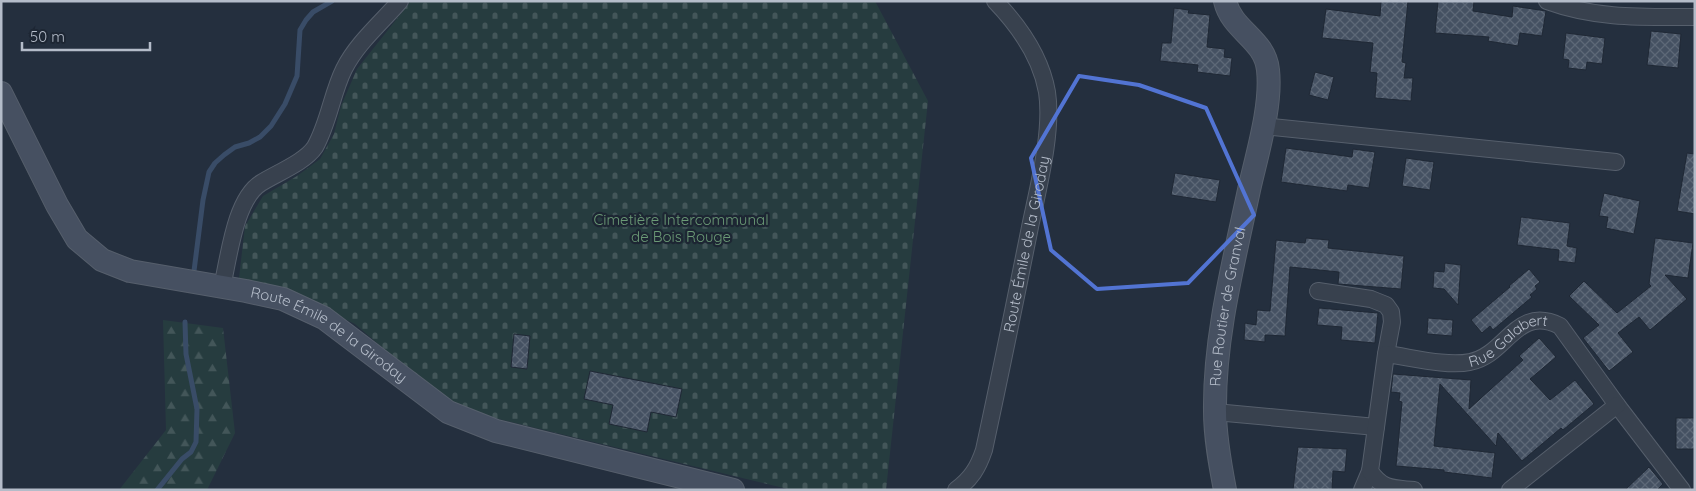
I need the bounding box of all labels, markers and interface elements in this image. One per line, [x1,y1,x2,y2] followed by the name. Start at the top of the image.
[22,20,150,52] scale bar
[30,27,65,46] text: 50 m
[999,154,1053,334] street label: Route Émile de la Giroday
[593,210,769,246] park label: Cimetière Intercommunal de Bois Rouge
[1205,225,1250,387] street label: Rue Routier de Granval
[249,282,411,387] street label: Route Émile de la Giroday
[1466,311,1549,371] street label: Rue Galabert

